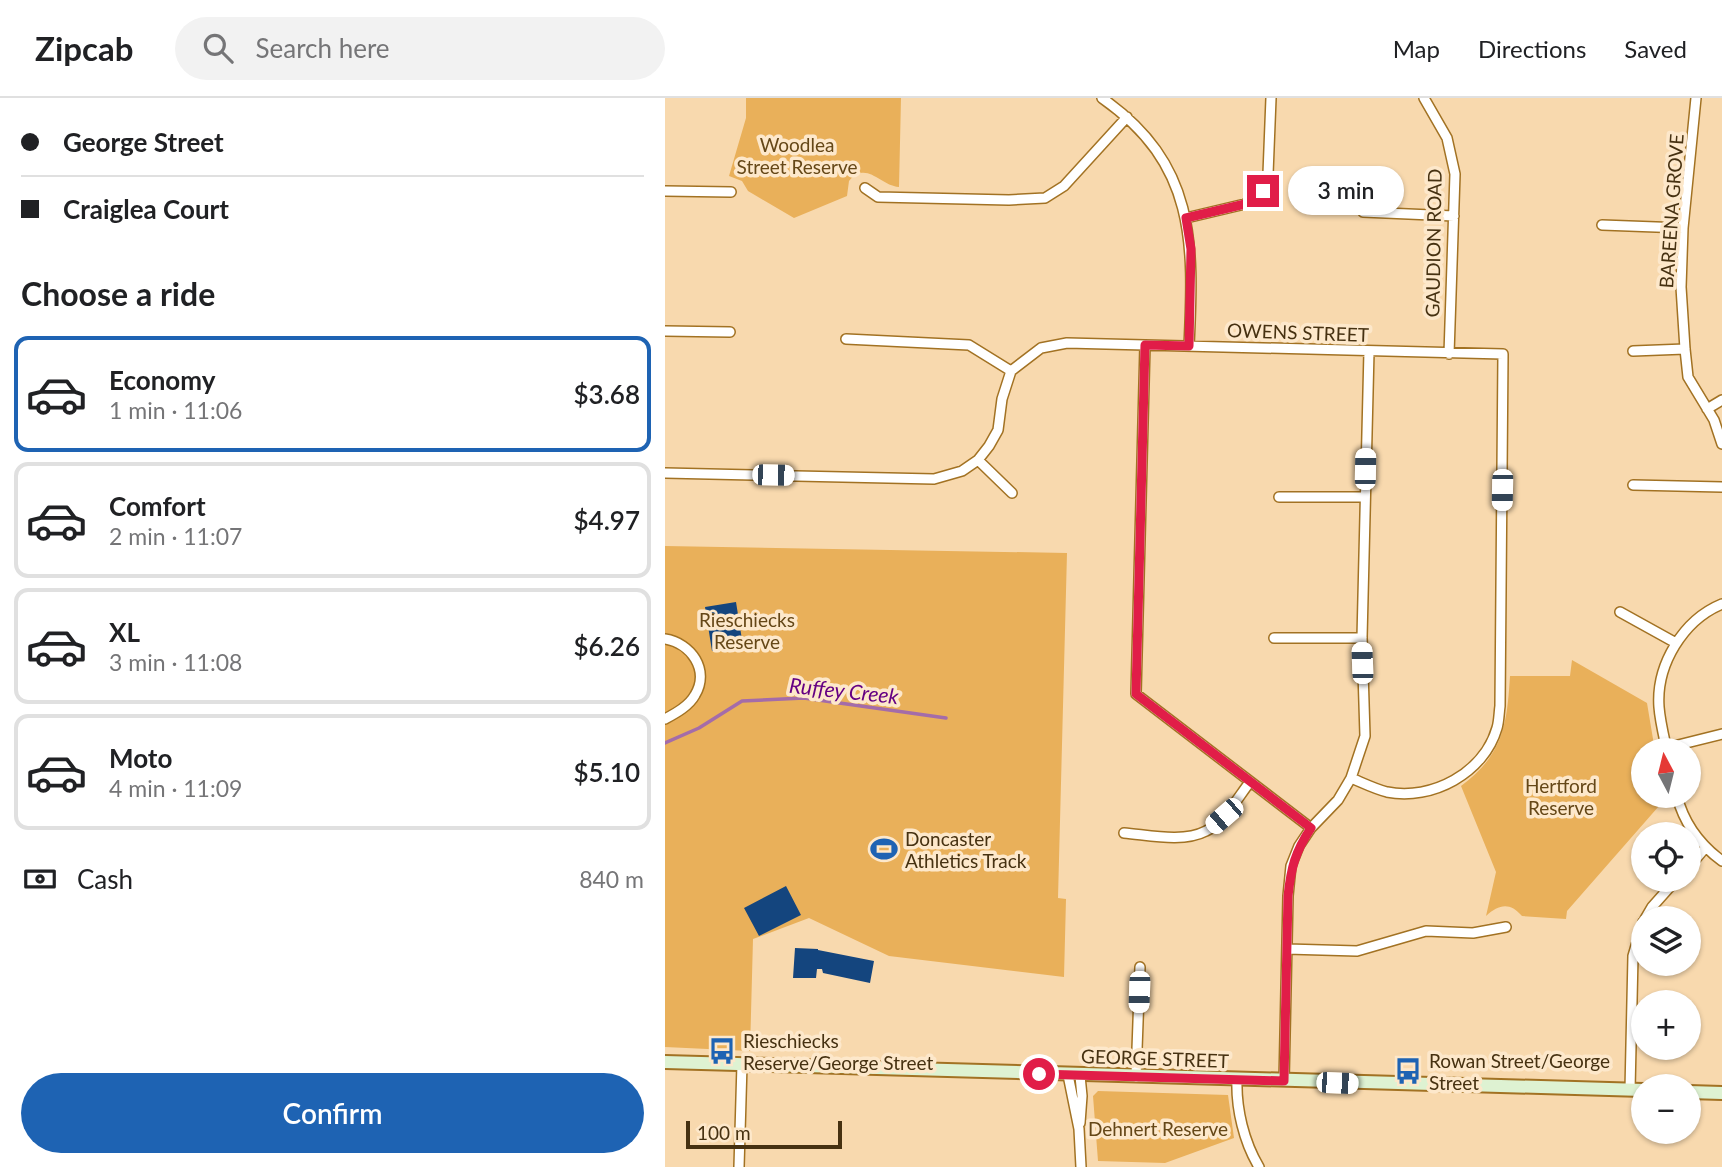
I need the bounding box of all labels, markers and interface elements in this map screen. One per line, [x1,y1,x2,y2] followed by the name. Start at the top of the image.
[175,17,665,80] search box
[35,28,133,68] text: Zipcab
[199,29,237,67] icon: search
[255,32,390,64] text: Search here
[1393,34,1440,63] text: Map
[1478,34,1586,63] text: Directions
[1624,34,1687,63] text: Saved
[63,126,224,158] text: George Street
[737,133,857,178] park label: Woodlea Street Reserve
[1654,133,1688,289] street label: BAREENA GROVE
[1287,166,1403,216] callout: 3 min
[1420,169,1446,317] street label: GAUDION ROAD
[1247,175,1279,207] route end
[1318,176,1374,204] text: 3 min
[63,193,229,225] text: Craiglea Court
[21,274,215,313] text: Choose a ride
[1227,318,1369,346] street label: OWENS STREET
[25,363,88,426] icon: car
[109,364,215,396] text: Economy
[574,378,640,410] text: $3.68
[109,396,242,424] text: 1 min · 11:06
[1355,448,1376,490] car
[752,464,795,486] car
[1492,469,1513,511] car
[25,489,88,552] icon: car
[109,490,206,522] text: Comfort
[574,504,640,536] text: $4.97
[109,522,242,550] text: 2 min · 11:07
[699,608,795,653] park label: Rieschiecks Reserve
[25,615,88,678] icon: car
[109,616,140,648] text: XL
[574,630,640,662] text: $6.26
[1351,642,1374,684] car
[109,648,242,676] text: 3 min · 11:08
[788,672,901,708] water label: Ruffey Creek
[1631,738,1701,808] north arrow
[1631,738,1701,1144] map controls
[25,741,88,804] icon: car
[109,742,172,774] text: Moto
[574,756,640,788] text: $5.10
[109,774,242,802] text: 4 min · 11:09
[1525,774,1597,819] park label: Hertford Reserve
[1202,794,1247,838] car
[1631,822,1701,892] button: locate
[905,827,1027,872] place label: Doncaster Athletics Track
[869,834,899,864] sports icon: Doncaster Athletics Track
[21,860,59,898] icon: cash
[77,863,133,895] text: Cash
[579,865,644,893] text: 840 m
[1631,906,1701,976] button: layers
[1128,971,1151,1013] car
[1631,990,1701,1060] button: +
[743,1029,934,1074] place label: Rieschiecks Reserve/George Street
[707,1036,737,1066] bus stop icon: Rieschiecks Reserve/George Street
[1081,1044,1229,1072] street label: GEORGE STREET
[1429,1049,1610,1094] place label: Rowan Street/George Street
[1393,1056,1423,1086] bus stop icon: Rowan Street/George Street
[1023,1058,1055,1090] route start
[1316,1072,1359,1094] car
[21,1073,644,1153] button: Confirm
[1631,1074,1701,1144] button: −
[1088,1117,1228,1140] park label: Dehnert Reserve
[686,1118,842,1150] scale bar
[697,1121,751,1144] text: 100 m

